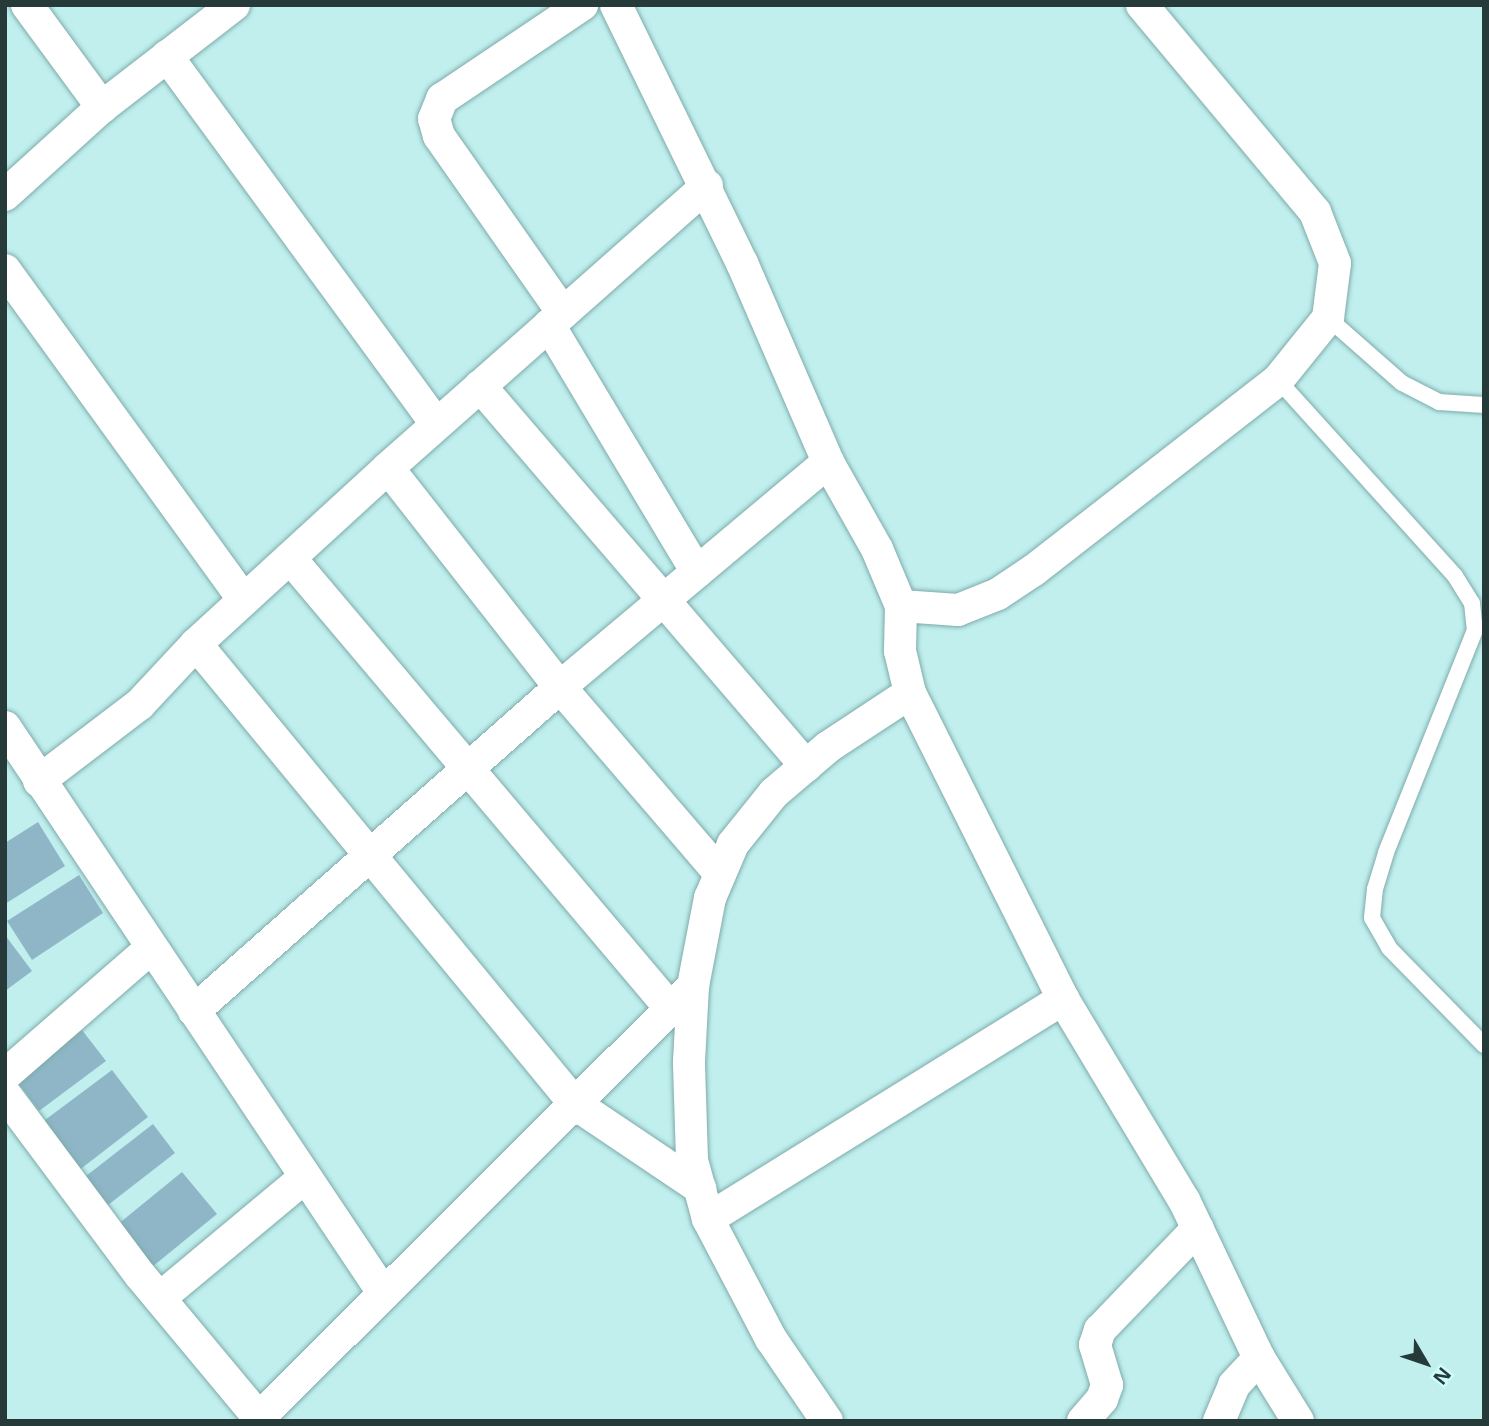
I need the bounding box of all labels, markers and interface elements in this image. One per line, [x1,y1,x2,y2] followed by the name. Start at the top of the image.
[1391,1328,1461,1398] north arrow
[1427,1362,1457,1390] text: N

